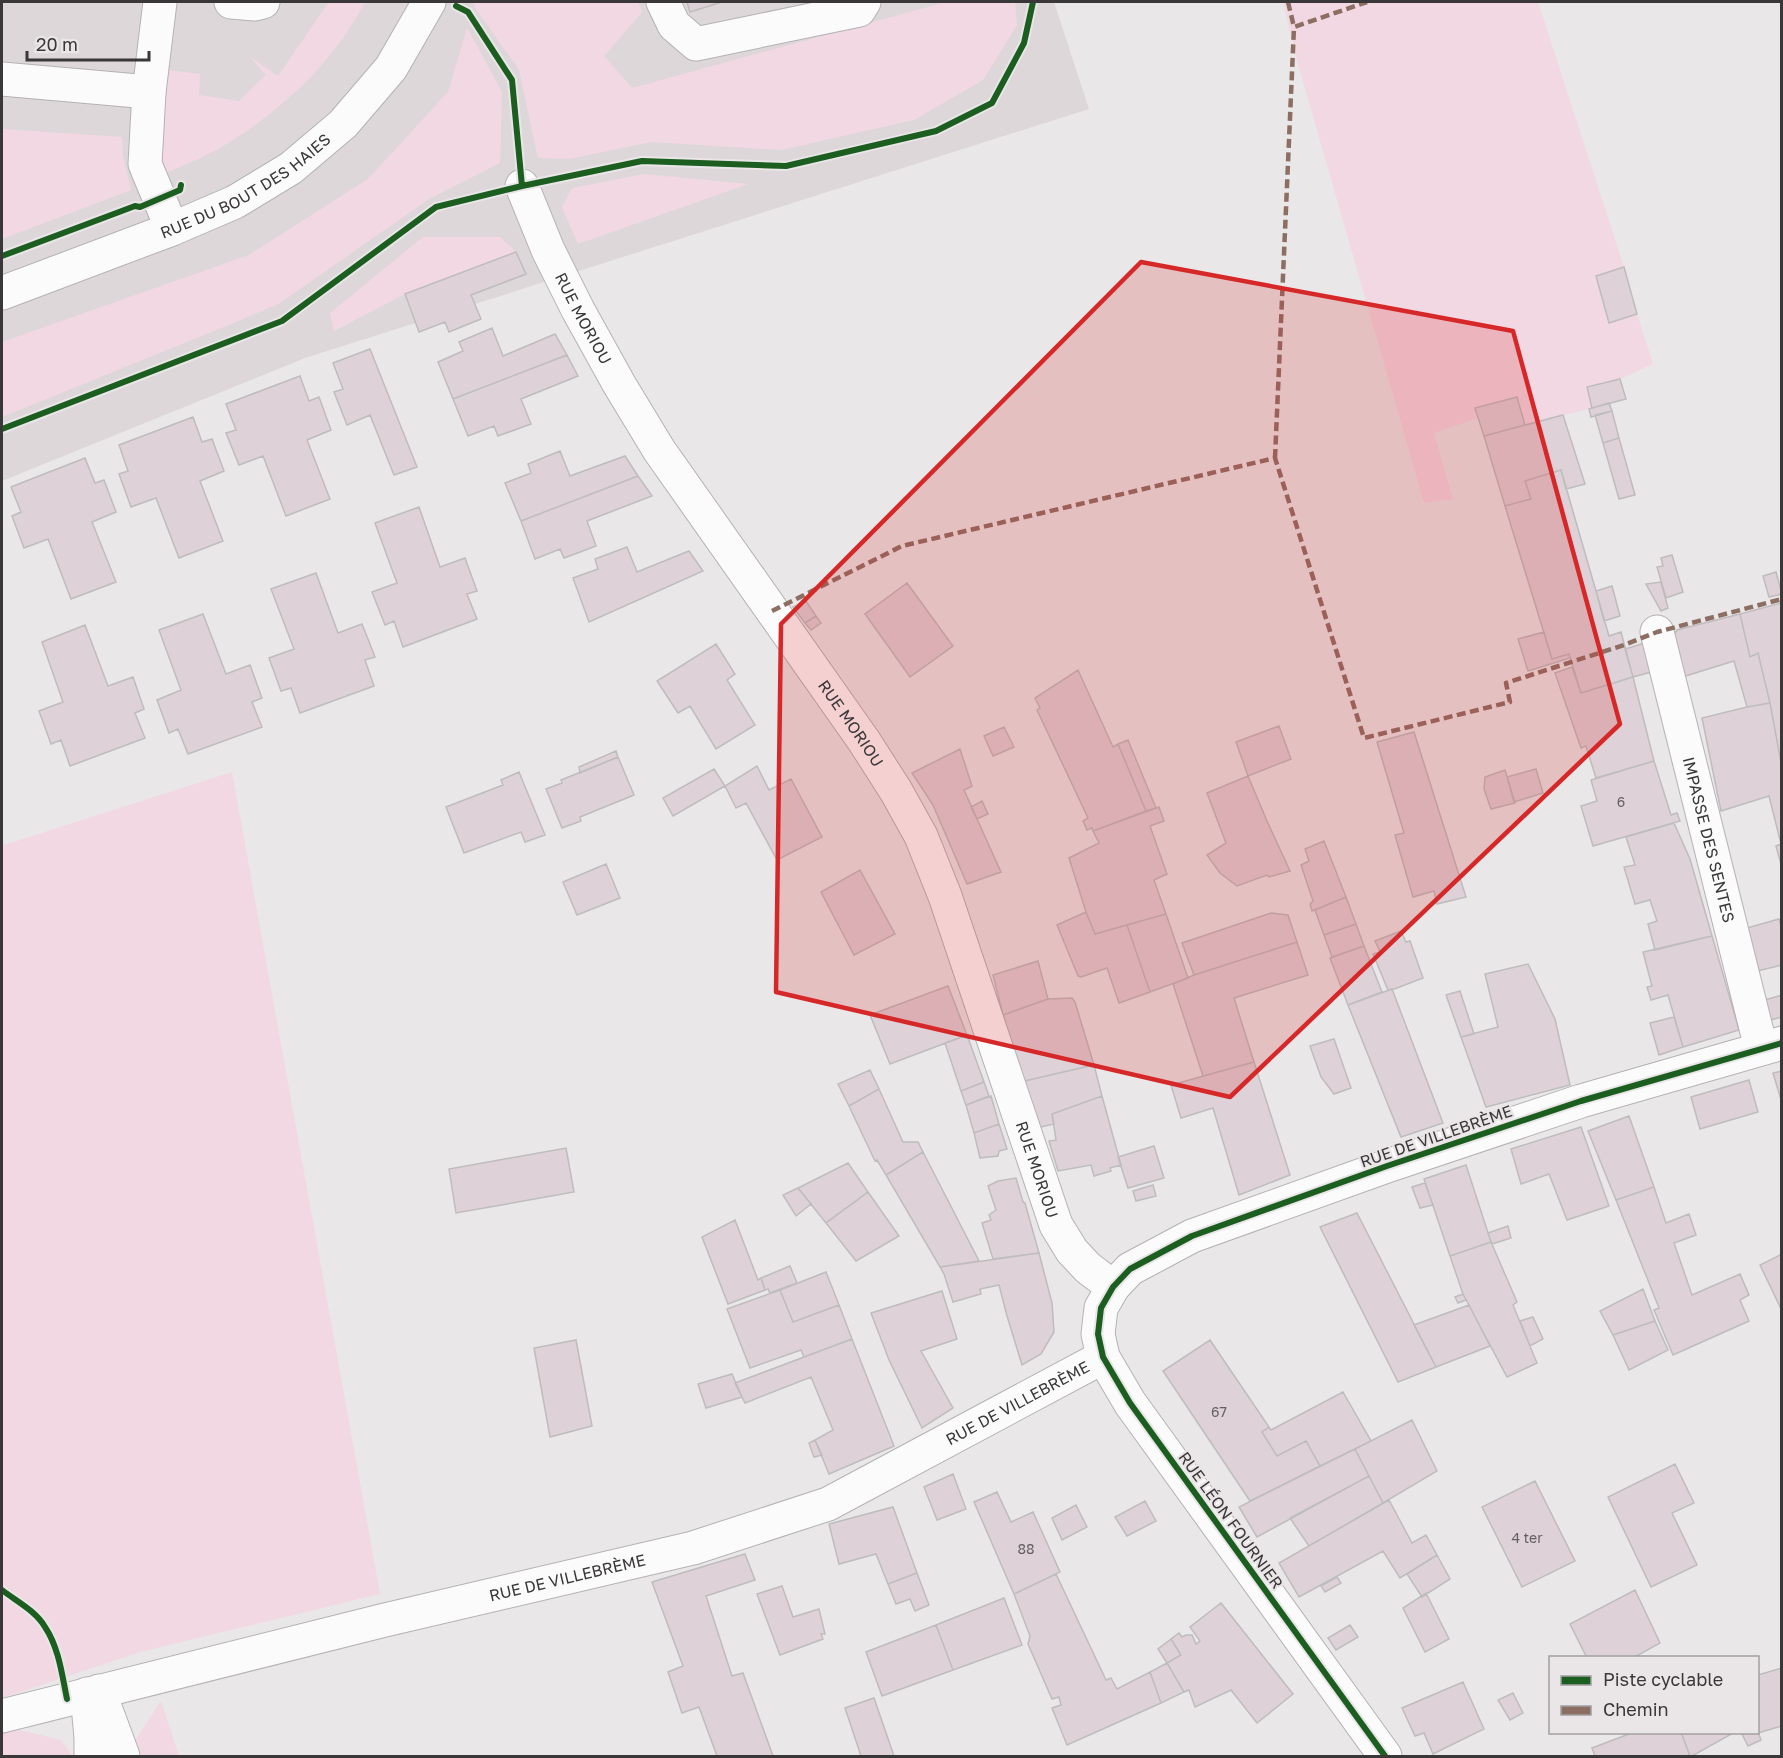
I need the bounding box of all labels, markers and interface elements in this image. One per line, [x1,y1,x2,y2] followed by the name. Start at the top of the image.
[27,24,148,62] scale bar
[36,33,78,55] text: 20 m
[157,129,334,243] street label: RUE DU BOUT DES HAIES
[551,269,616,368] street label: RUE MORIOU
[814,676,888,771] street label: RUE MORIOU
[1679,755,1739,925] street label: IMPASSE DES SENTES
[1617,793,1625,810] house number: 6
[1357,1101,1515,1171] street label: RUE DE VILLEBRÈME
[1012,1118,1063,1221] street label: RUE MORIOU
[942,1356,1093,1449] street label: RUE DE VILLEBRÈME
[1211,1403,1227,1420] house number: 67
[1175,1448,1288,1593] street label: RUE LÉON FOURNIER
[1511,1529,1543,1546] house number: 4 ter
[1017,1540,1035,1557] house number: 88
[487,1549,647,1605] street label: RUE DE VILLEBRÈME
[1549,1656,1759,1734] legend
[1603,1668,1723,1690] text: Piste cyclable
[1603,1698,1669,1720] text: Chemin

